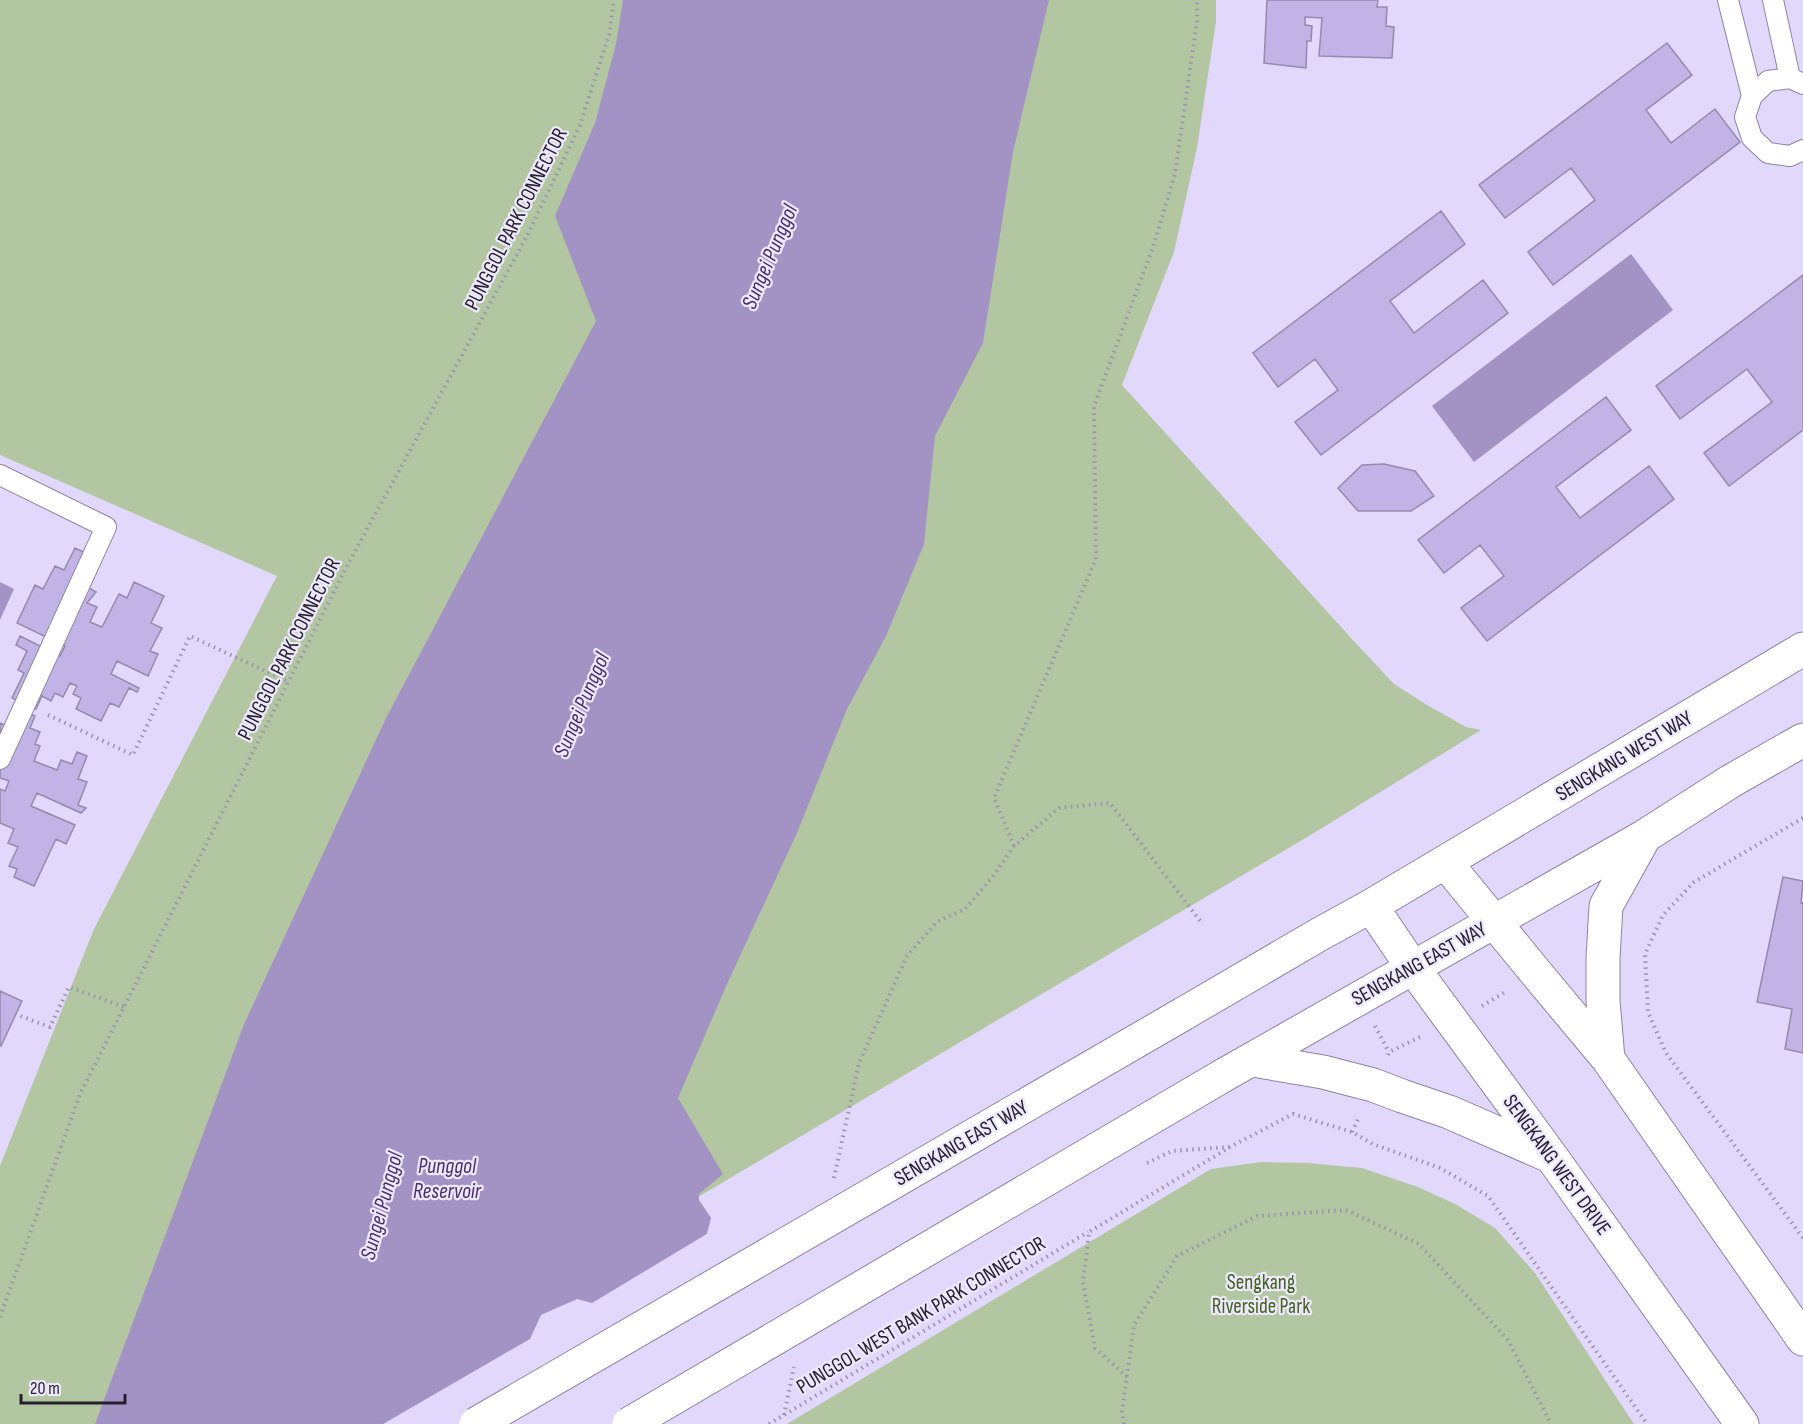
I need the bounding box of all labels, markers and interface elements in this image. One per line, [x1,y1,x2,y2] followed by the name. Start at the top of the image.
[459,124,573,314] street label: PUNGGOL PARK CONNECTOR
[736,200,804,313] water label: Sungei Punggol
[232,554,346,744] street label: PUNGGOL PARK CONNECTOR
[548,648,616,761] water label: Sungei Punggol
[1551,705,1697,807] street label: SENGKANG WEST WAY
[1347,917,1491,1011] street label: SENGKANG EAST WAY
[1498,1090,1616,1240] street label: SENGKANG WEST DRIVE
[890,1095,1032,1191] street label: SENGKANG EAST WAY
[355,1148,410,1263] water label: Sungei Punggol
[413,1153,482,1205] water label: Punggol Reservoir
[792,1231,1050,1399] street label: PUNGGOL WEST BANK PARK CONNECTOR
[1212,1270,1310,1319] park label: Sengkang Riverside Park
[21,1367,124,1405] scale bar
[30,1378,60,1399] text: 20 m

